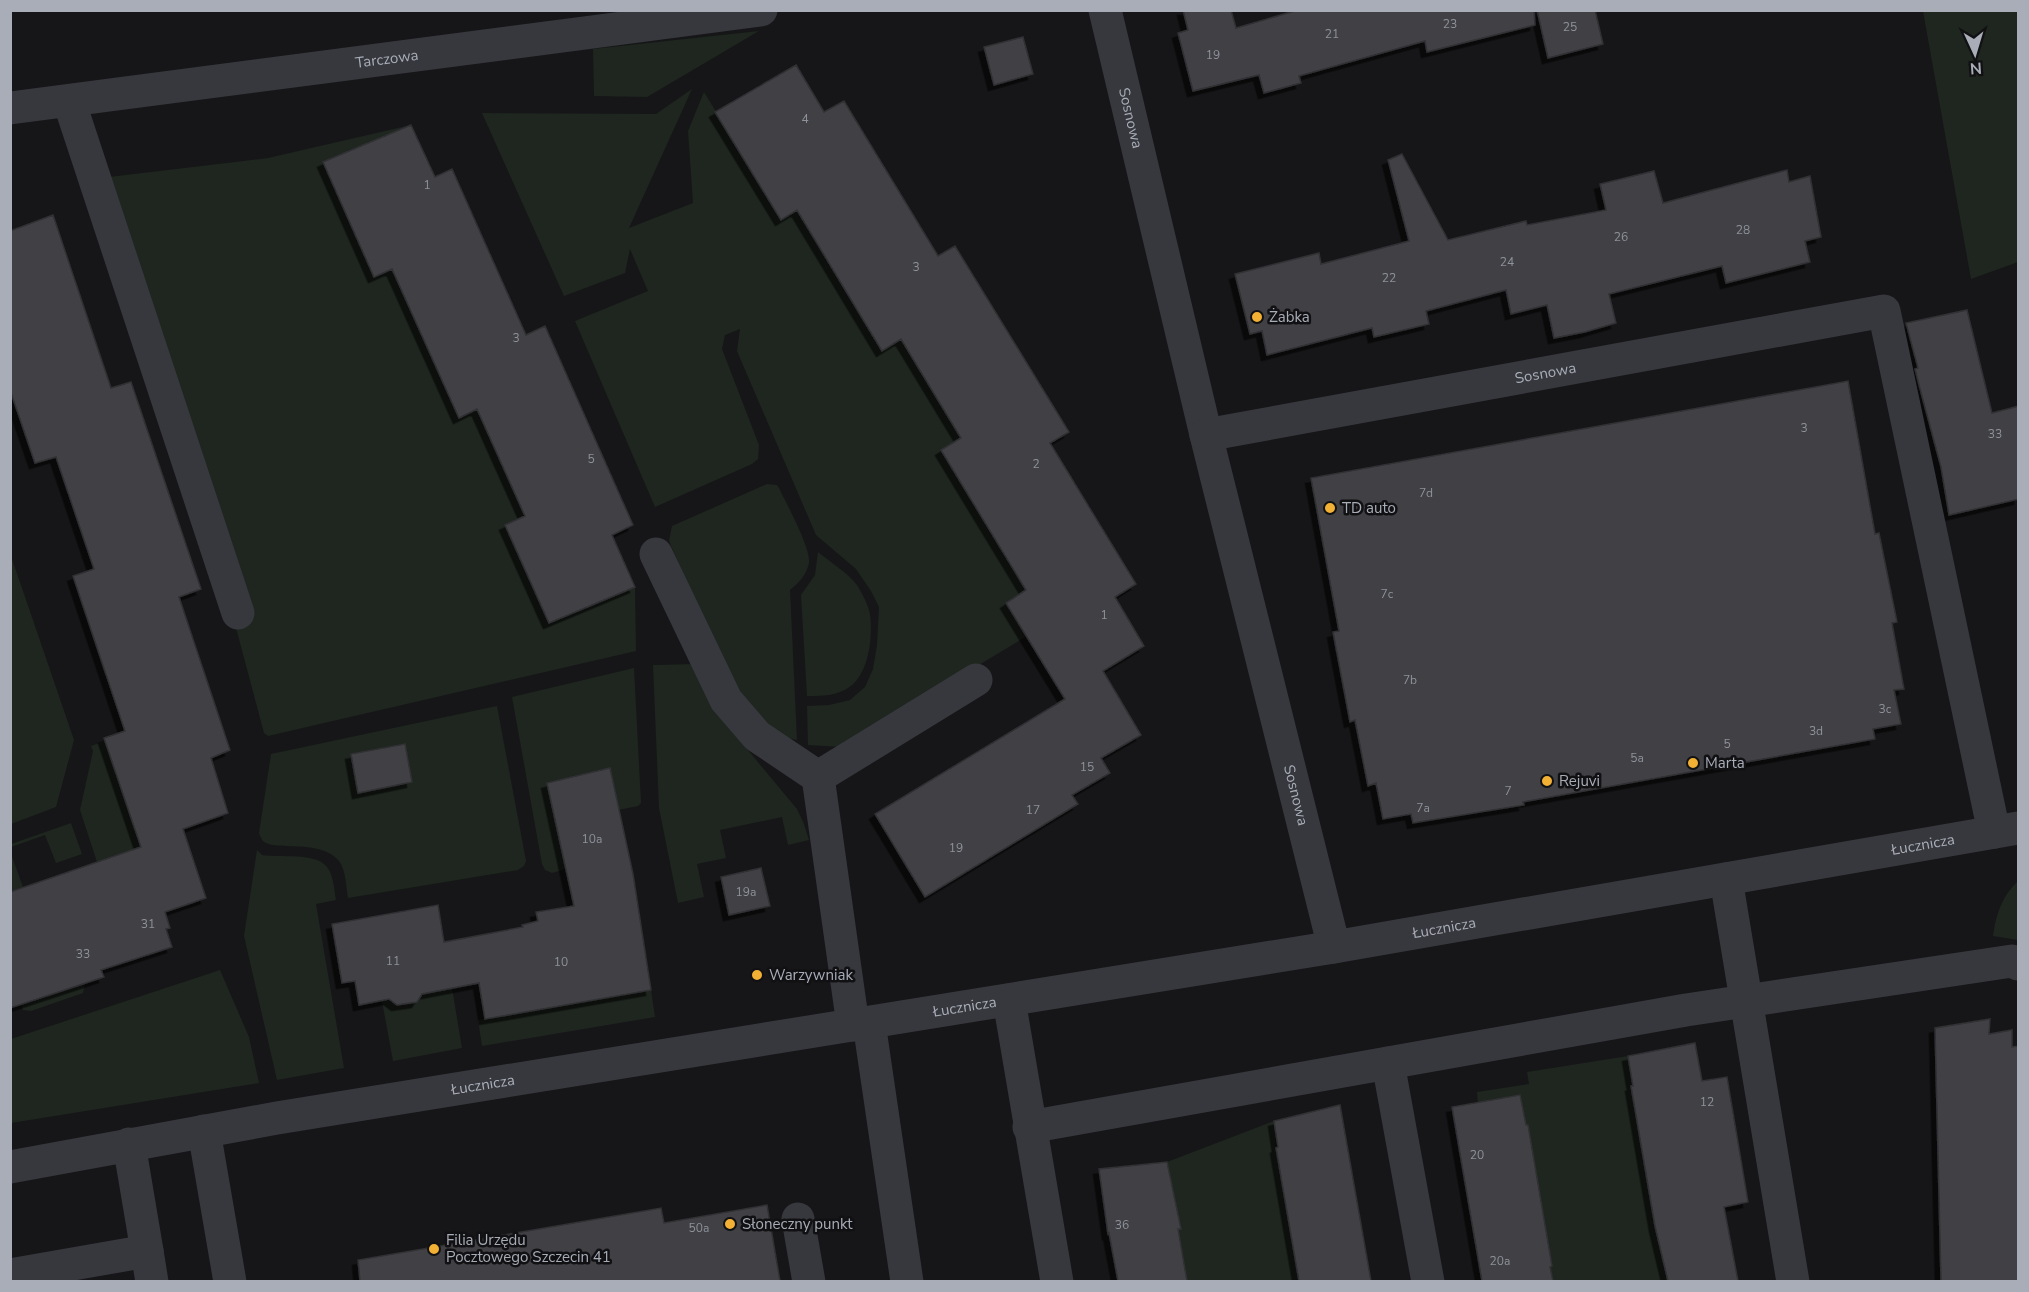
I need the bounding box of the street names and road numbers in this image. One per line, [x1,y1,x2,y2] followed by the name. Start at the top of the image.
[354,45,420,73] street label: Tarczowa
[1114,86,1148,150] street label: Sosnowa
[1513,358,1578,388] street label: Sosnowa
[1279,763,1313,828] street label: Sosnowa
[1889,829,1956,860] street label: Łucznicza
[1410,912,1477,943] street label: Łucznicza
[930,992,998,1022] street label: Łucznicza
[449,1070,516,1100] street label: Łucznicza

